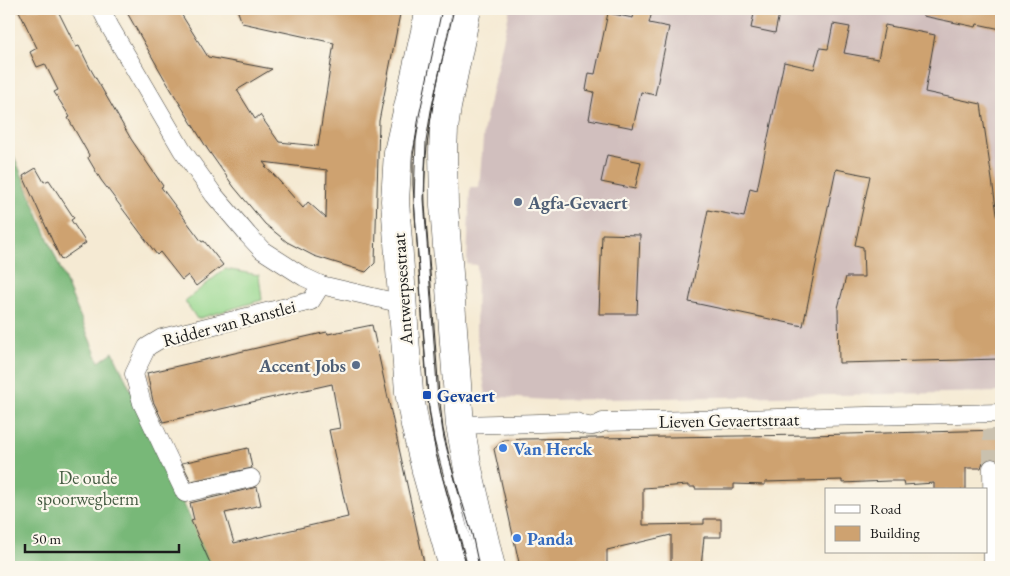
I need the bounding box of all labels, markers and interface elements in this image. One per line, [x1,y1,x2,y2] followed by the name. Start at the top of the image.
[527,191,628,214] place label: Agfa-Gevaert
[512,196,524,208] marker: Agfa-Gevaert
[387,232,417,347] street label: Antwerpsestraat
[160,294,299,352] street label: Ridder van Ranstlei
[258,354,346,377] place label: Accent Jobs
[350,359,362,371] marker: Accent Jobs
[437,384,495,407] place label: Gevaert
[421,389,433,401] marker: Gevaert
[658,407,800,433] street label: Lieven Gevaertstraat
[513,437,594,460] place label: Van Herck
[497,442,509,454] marker: Van Herck
[37,466,139,510] park label: De oude spoorwegberm
[825,488,988,554] legend
[870,499,902,518] text: Road
[25,521,179,553] scale bar
[870,523,920,542] text: Building
[527,527,573,550] place label: Panda
[32,529,61,548] text: 50 m
[511,532,523,544] marker: Panda

